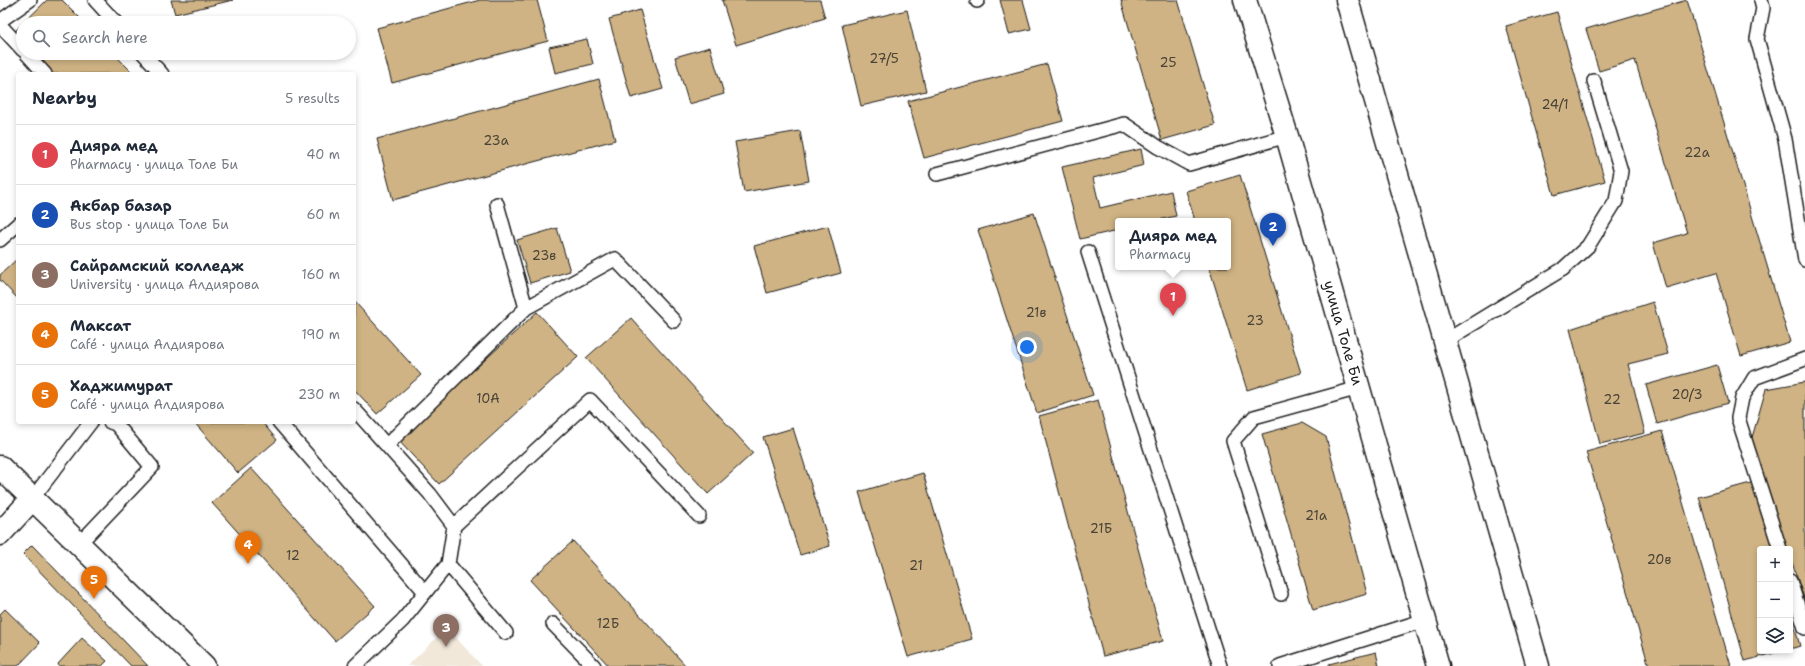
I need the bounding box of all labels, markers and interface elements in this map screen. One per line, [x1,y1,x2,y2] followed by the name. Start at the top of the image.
[16,16,356,60] search box
[30,27,52,49] icon: search
[62,28,148,48] text: Search here
[869,50,899,67] house number: 27/5
[1160,54,1176,71] house number: 25
[32,87,97,109] text: Nearby
[285,90,340,107] text: 5 results
[1541,96,1569,113] house number: 24/1
[483,132,509,149] house number: 23а
[70,136,158,156] text: Дияра мед
[1684,144,1710,161] house number: 22а
[42,146,48,163] text: 1
[306,146,340,163] text: 40 m
[70,156,238,173] text: Pharmacy · улица Толе Би
[70,196,172,216] text: Акбар базар
[40,206,50,223] text: 2
[307,206,340,223] text: 60 m
[1260,213,1286,246] pin: 2
[70,216,229,233] text: Bus stop · улица Толе Би
[1115,218,1231,270] popup
[1129,226,1217,246] text: Дияра мед
[1129,246,1191,263] text: Pharmacy
[532,247,556,264] house number: 23в
[70,256,244,276] text: Сайрамский колледж
[40,266,50,283] text: 3
[302,266,340,283] text: 160 m
[70,276,259,293] text: University · улица Алдиярова
[1319,278,1368,388] street label: улица Толе Би
[1160,283,1186,316] pin: 1
[1026,304,1047,321] house number: 21в
[1246,312,1264,329] house number: 23
[70,316,131,336] text: Максат
[40,326,50,343] text: 4
[301,326,340,343] text: 190 m
[70,336,224,353] text: Café · улица Алдиярова
[1017,337,1037,357] your location
[70,376,173,396] text: Хаджимурат
[41,386,49,403] text: 5
[298,386,340,403] text: 230 m
[1672,386,1702,403] house number: 20/3
[476,390,500,407] house number: 10А
[1603,391,1621,408] house number: 22
[70,396,224,413] text: Café · улица Алдиярова
[1305,507,1327,524] house number: 21а
[1090,520,1112,537] house number: 21Б
[235,531,261,564] pin: 4
[1757,546,1793,654] map controls
[1757,546,1793,582] button: +
[286,547,300,564] house number: 12
[1647,551,1671,568] house number: 20в
[909,557,923,574] house number: 21
[81,566,107,599] pin: 5
[1757,582,1793,618] button: −
[433,614,459,647] pin: 3
[597,615,619,632] house number: 12Б
[1757,618,1793,654] button: layers

